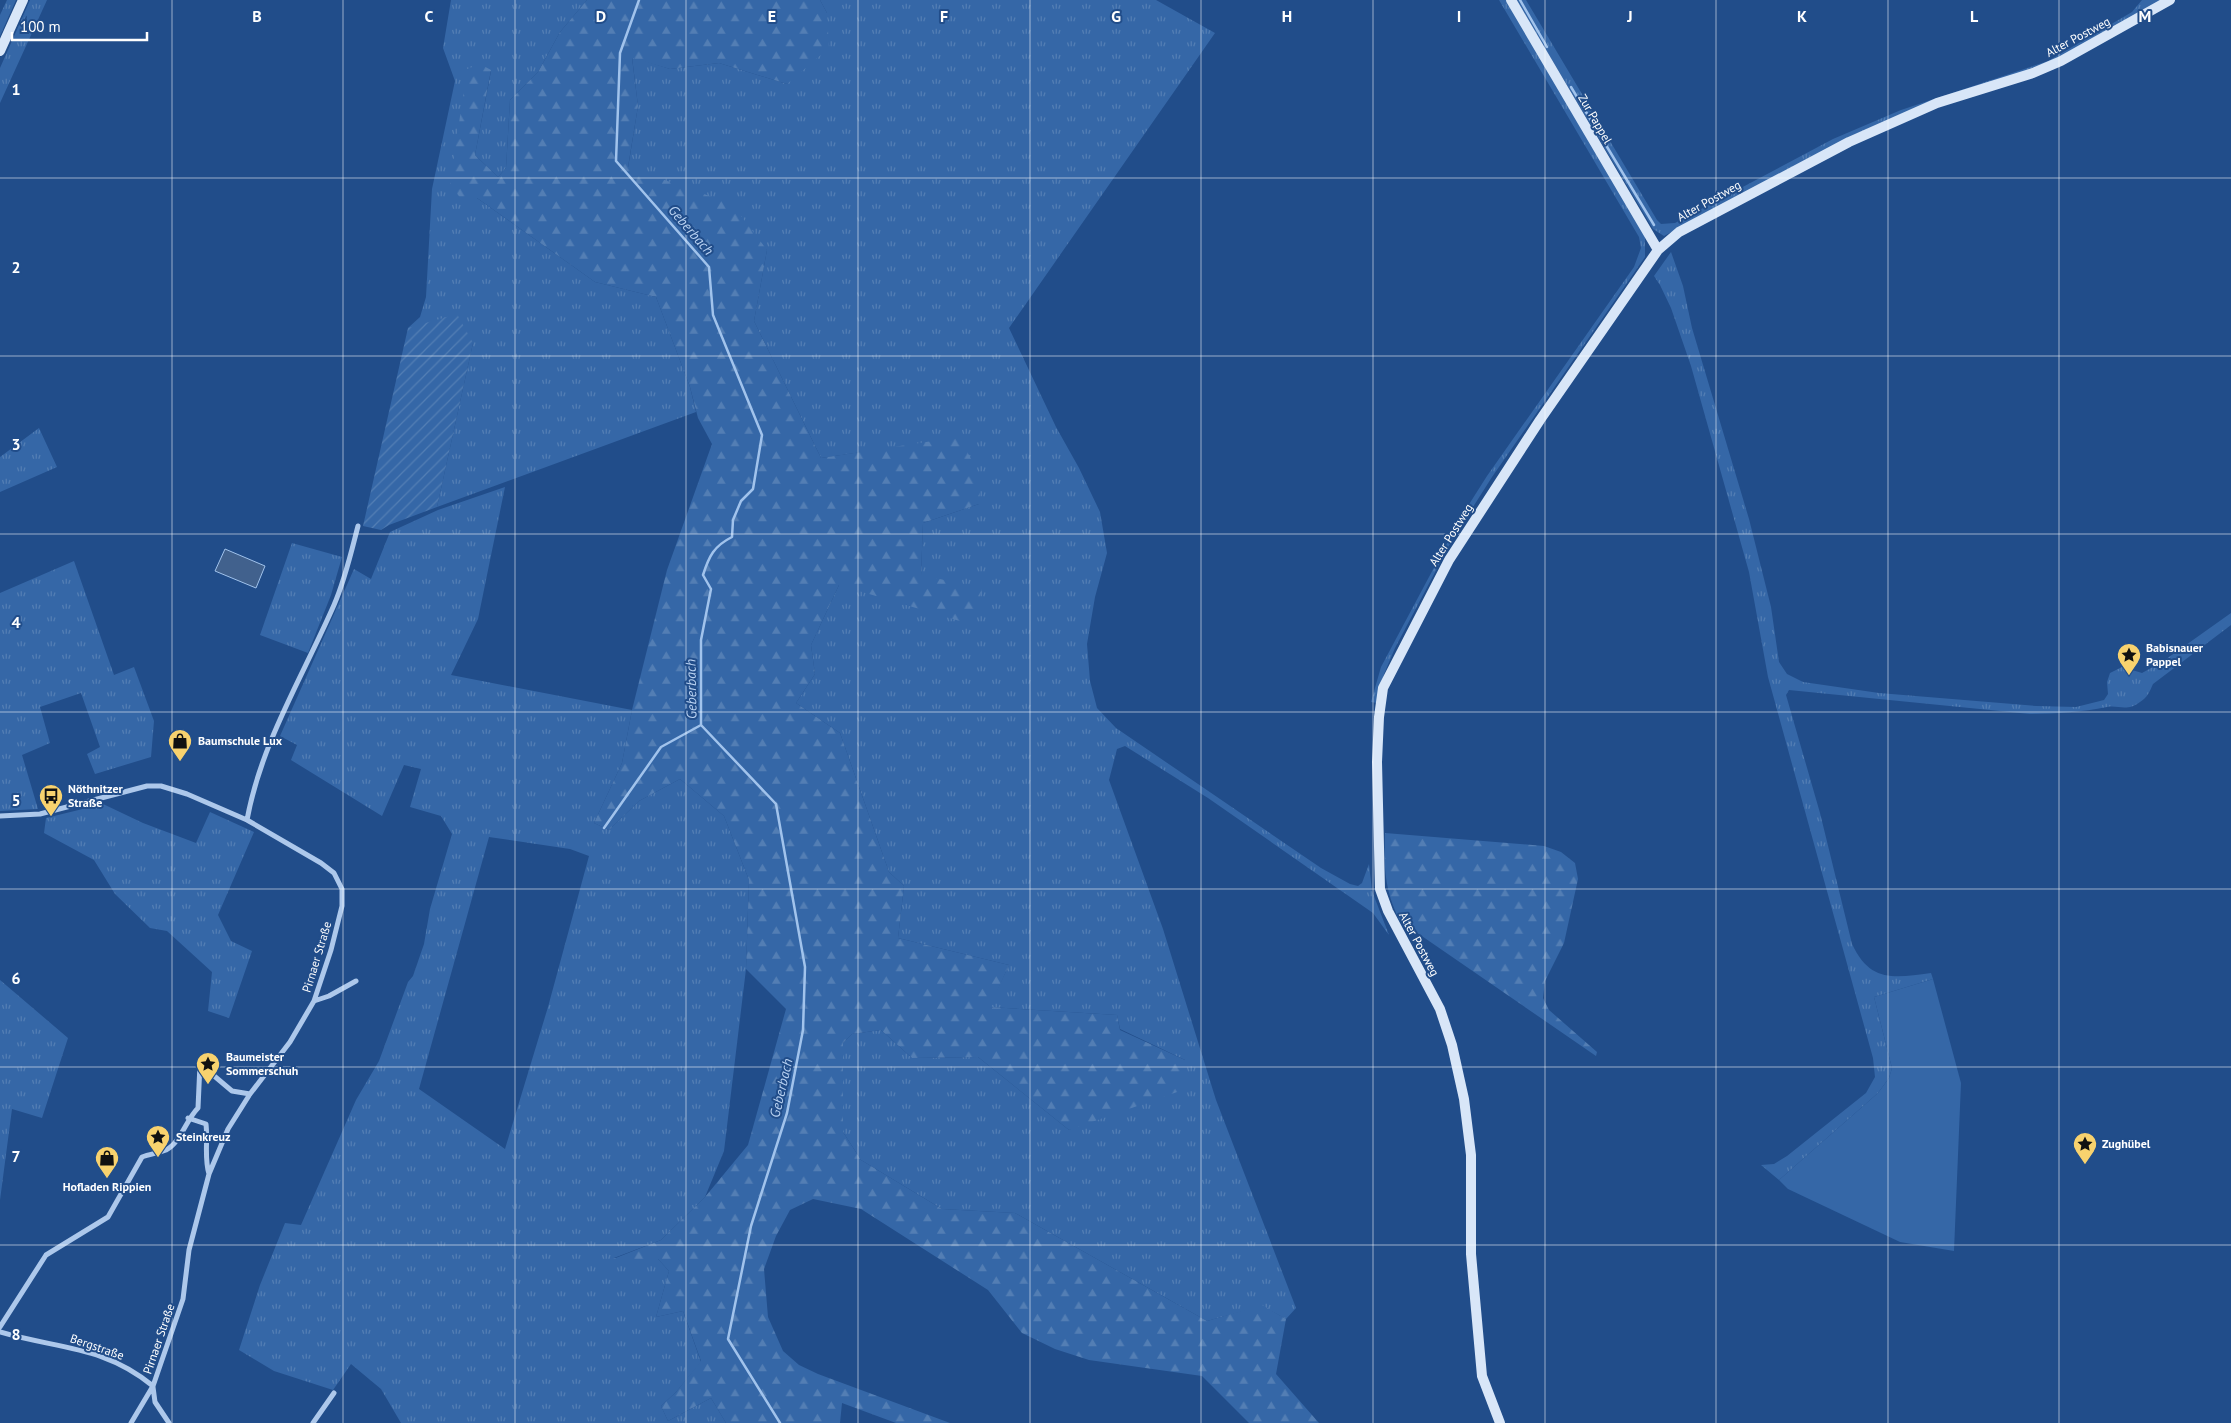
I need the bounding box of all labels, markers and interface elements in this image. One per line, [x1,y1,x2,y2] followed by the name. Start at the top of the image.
[252,6,262,26] text: B
[425,6,434,26] text: C
[596,6,606,26] text: D
[768,6,776,26] text: E
[940,6,948,26] text: F
[1111,6,1121,26] text: G
[1282,6,1292,26] text: H
[1457,6,1461,26] text: I
[1626,6,1633,26] text: J
[1797,6,1807,26] text: K
[1970,6,1979,26] text: L
[2139,6,2151,26] text: M
[12,10,148,42] scale bar
[2043,13,2113,60] street label: Alter Postweg
[20,17,61,36] text: 100 m
[11,79,21,99] text: 1
[1575,91,1616,147] street label: Zur Pappel
[1674,177,1743,224] street label: Alter Postweg
[664,201,718,259] water label: Geberbach
[11,257,21,277] text: 2
[11,434,21,454] text: 3
[1425,501,1476,569] street label: Alter Postweg
[11,612,21,632] text: 4
[2146,640,2204,669] place label: Babisnauer Pappel
[2116,642,2142,676] place icon: Babisnauer Pappel
[681,659,701,719] water label: Geberbach
[167,728,193,762] shop icon: Baumschule Lux
[198,733,283,748] place label: Baumschule Lux
[68,781,124,810] place label: Nöthnitzer Straße
[38,783,64,817] bus stop icon: Nöthnitzer Straße
[11,790,21,810] text: 5
[1396,909,1443,979] street label: Alter Postweg
[299,919,334,994] street label: Pirnaer Straße
[11,968,21,988] text: 6
[226,1049,298,1078] place label: Baumeister Sommerschuh
[195,1051,221,1085] place icon: Baumeister Sommerschuh
[765,1057,797,1119] water label: Geberbach
[145,1124,171,1158] place icon: Steinkreuz
[176,1129,231,1144] place label: Steinkreuz
[2072,1131,2098,1165] place icon: Zughübel
[2102,1136,2151,1151] place label: Zughübel
[94,1145,120,1179] shop icon: Hofladen Rippien
[11,1146,21,1166] text: 7
[63,1179,151,1194] place label: Hofladen Rippien
[139,1302,178,1376] street label: Pirnaer Straße
[11,1324,21,1344] text: 8
[68,1330,126,1363] street label: Bergstraße

